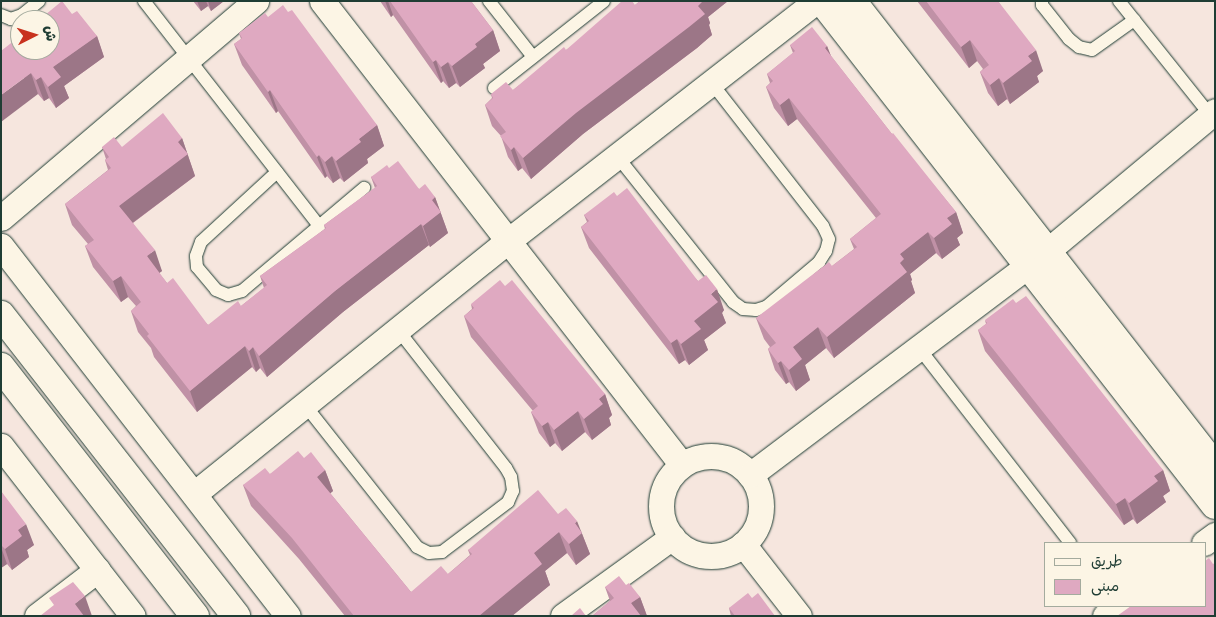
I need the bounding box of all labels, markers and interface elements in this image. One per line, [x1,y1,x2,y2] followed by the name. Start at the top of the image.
[10,10,60,60] north arrow
[38,25,60,42] text: ش
[1044,542,1206,607] legend
[1091,552,1123,574] text: طريق
[1091,577,1119,599] text: مبنى

